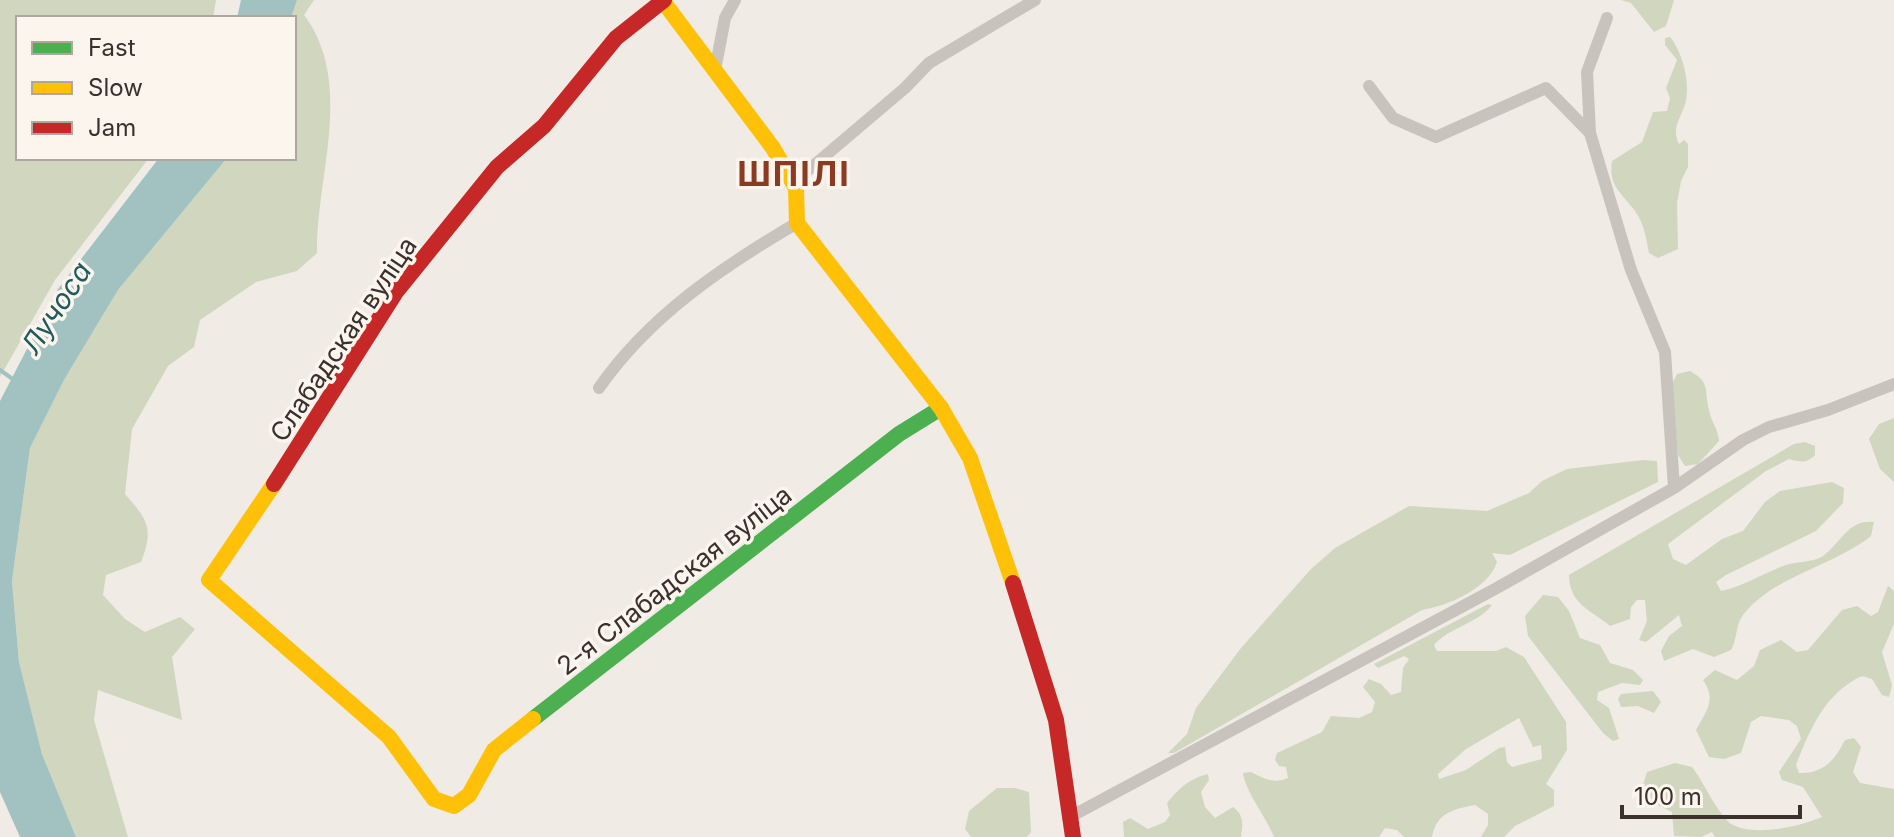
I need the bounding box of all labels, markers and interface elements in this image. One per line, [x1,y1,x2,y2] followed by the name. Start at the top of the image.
[16,16,296,160] legend
[88,33,136,62] text: Fast
[88,73,143,102] text: Slow
[88,113,136,142] text: Jam
[737,153,851,194] district label: ШПІЛІ
[263,231,423,447] street label: Слабадская вуліца
[14,255,98,361] water label: Лучоса
[551,479,797,681] street label: 2-я Слабадская вуліца
[1622,769,1800,819] scale bar
[1634,782,1702,811] text: 100 m

